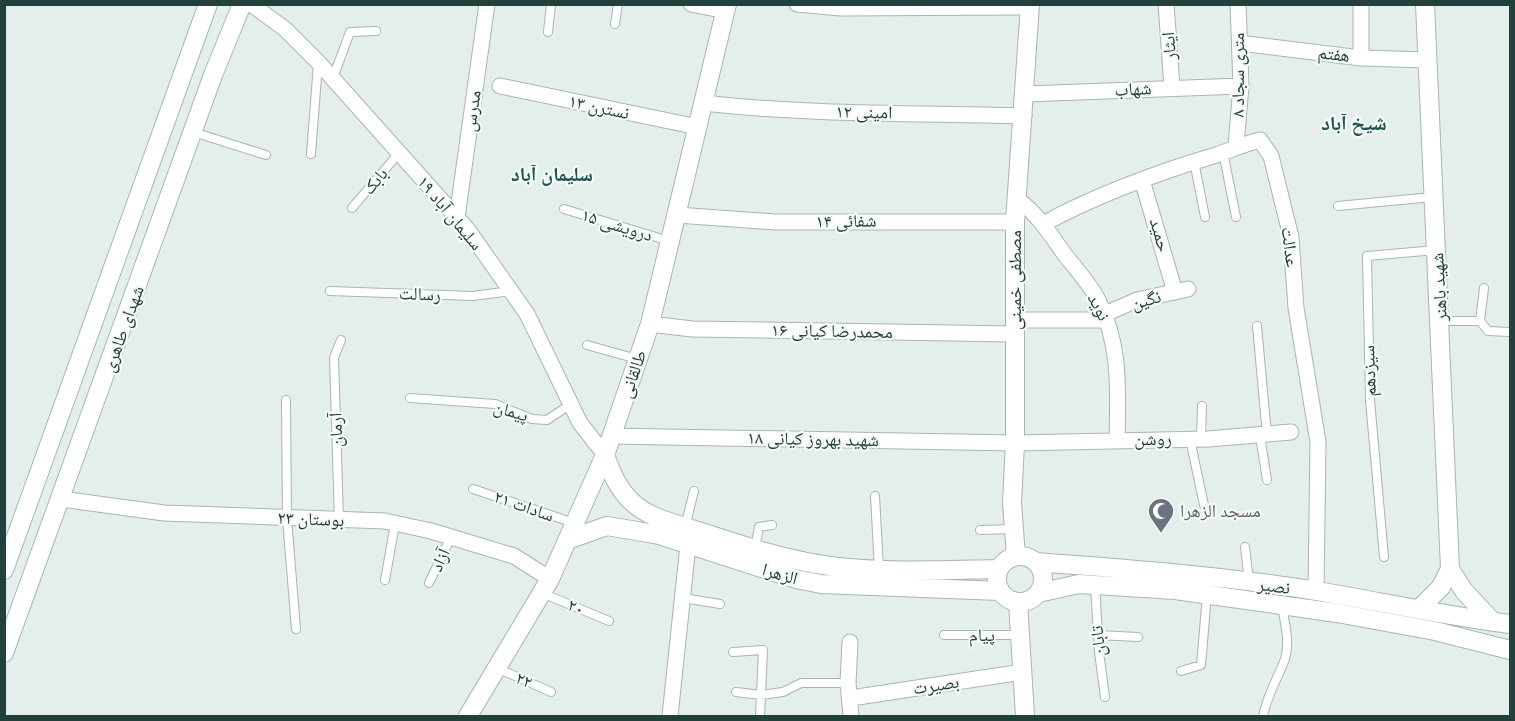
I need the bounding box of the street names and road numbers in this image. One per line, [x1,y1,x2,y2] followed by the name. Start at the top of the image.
[1157,31,1181,62] street label: ایثار
[1227,33,1249,117] street label: ۸ متری سجاد
[1317,41,1351,68] street label: هفتم
[1114,77,1152,101] street label: شهاب
[458,89,486,133] street label: مدرس
[567,90,631,124] street label: نسترن ۱۳
[835,101,893,123] street label: امینی ۱۲
[357,163,393,199] street label: بابک
[412,171,488,255] street label: سلیمان آباد ۱۹
[579,204,655,246] street label: درویشی ۱۵
[815,209,877,233] street label: شفائی ۱۴
[1145,216,1175,254] street label: حمید
[1277,226,1303,268] street label: عدالت
[1004,230,1026,330] street label: مصطفی خمینی
[1426,252,1452,323] street label: شهید باهنر
[399,282,441,306] street label: رسالت
[97,283,149,375] street label: شهدای طاهری
[1128,285,1164,315] street label: نگین
[1083,289,1115,325] street label: نوید
[771,319,893,343] street label: محمدرضا کیانی ۱۶
[1357,345,1382,397] street label: سیزدهم
[615,347,651,401] street label: طالقانی
[491,396,531,427] street label: پیمان
[324,412,348,448] street label: آرمان
[747,427,879,451] street label: شهید بهروز کیانی ۱۸
[1134,428,1172,450] street label: روشن
[491,485,557,527] street label: سادات ۲۱
[277,507,345,531] street label: بوستان ۲۳
[425,545,455,575] street label: آزاد
[760,558,800,590] street label: الزهرا
[1255,573,1292,599] street label: نصیر
[564,594,588,620] street label: ۲۰
[969,624,995,647] street label: پیام
[1085,625,1111,657] street label: تابان
[512,667,536,693] street label: ۲۲
[911,670,961,700] street label: بصیرت

